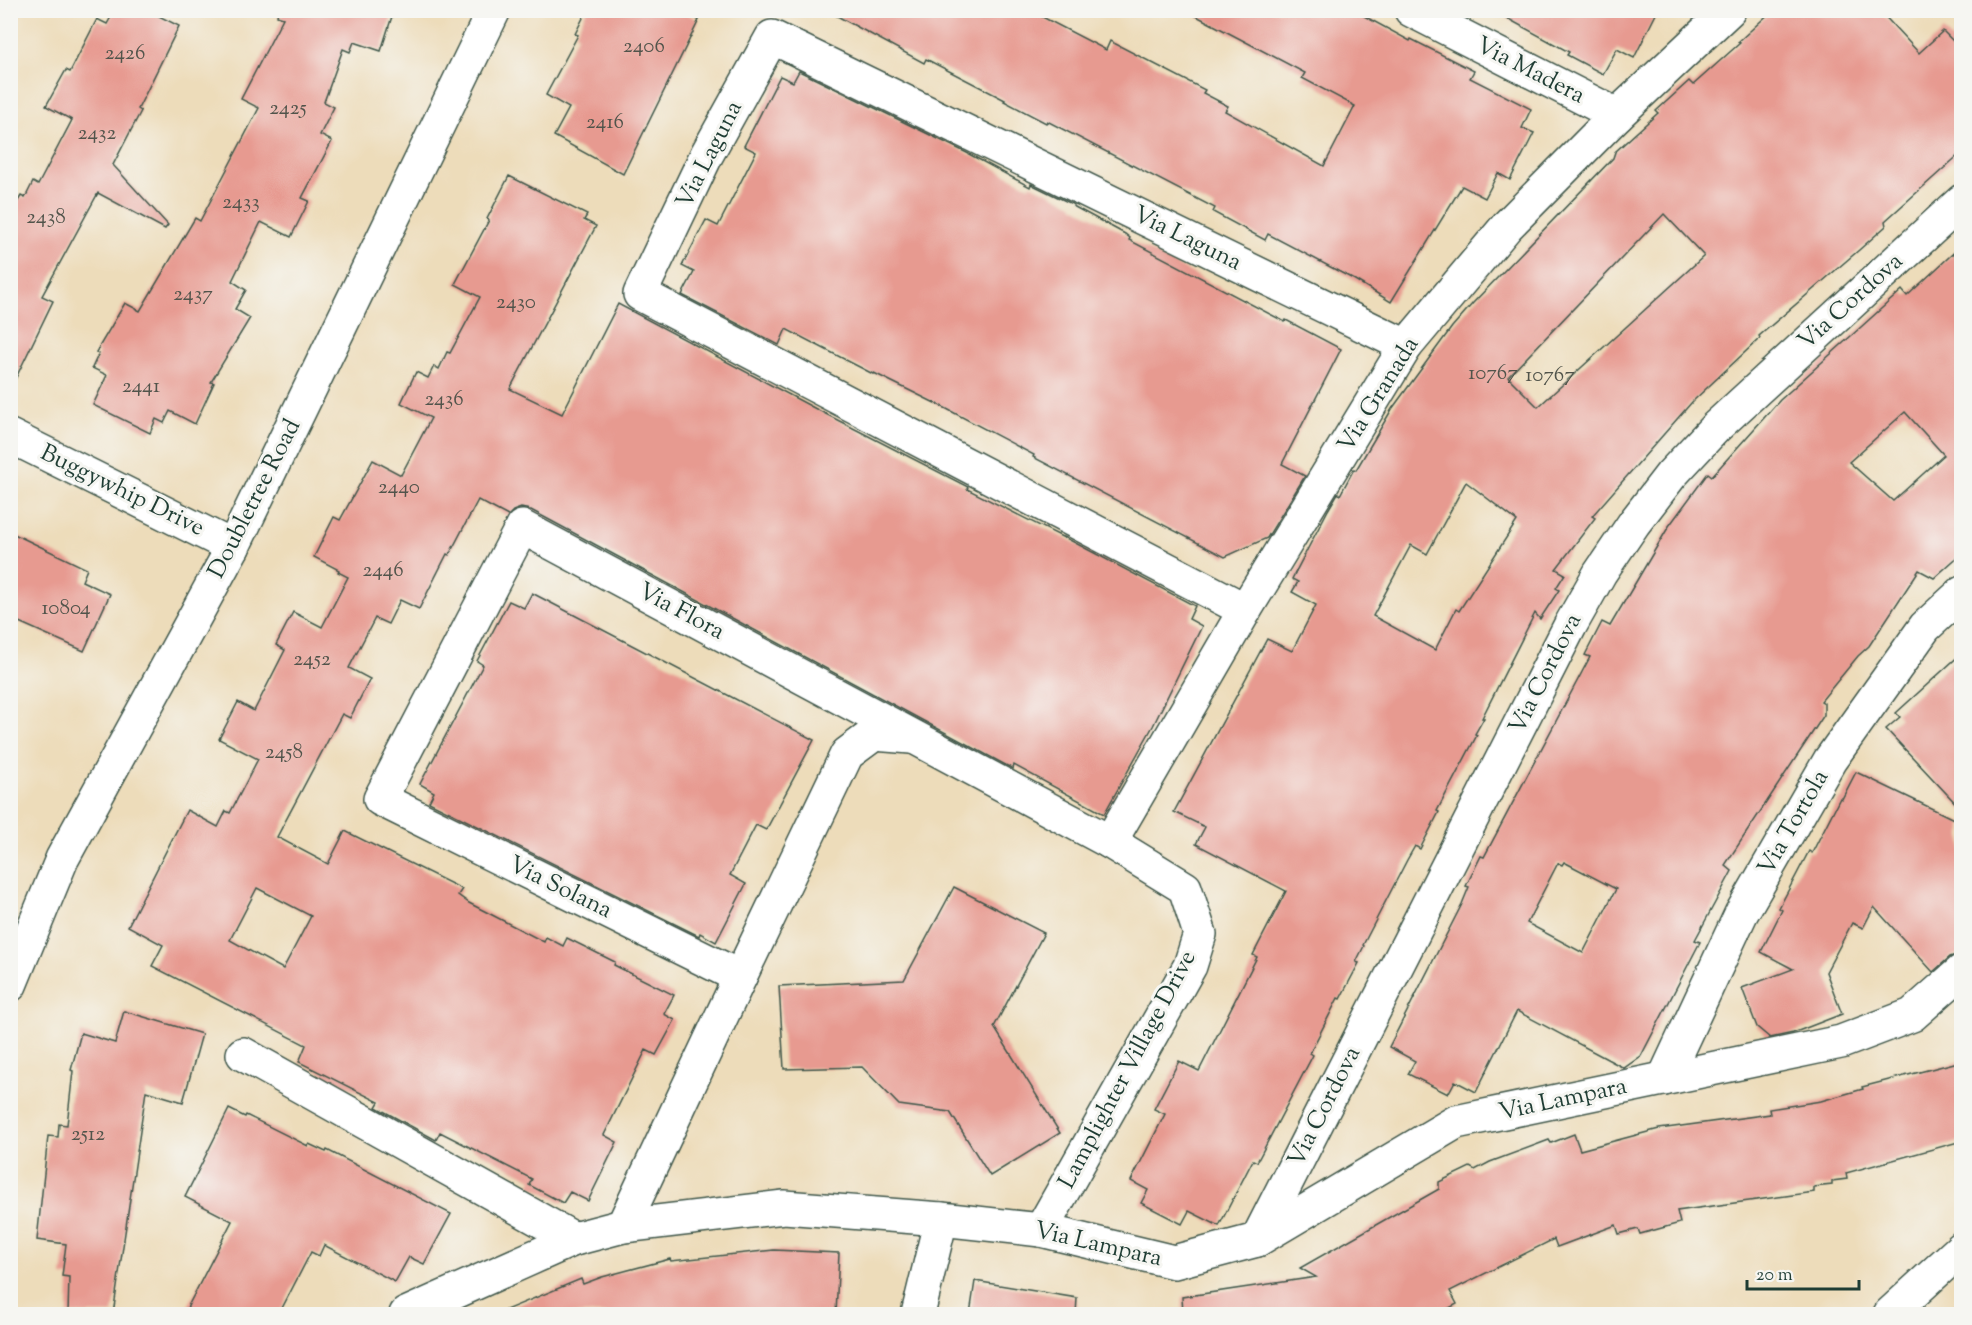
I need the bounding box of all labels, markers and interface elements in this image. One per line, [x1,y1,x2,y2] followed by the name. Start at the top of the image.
[1470,29,1590,113] street label: Via Madera
[623,32,665,62] house number: 2406
[105,39,145,69] house number: 2426
[269,94,307,124] house number: 2425
[668,95,752,215] street label: Via Laguna
[586,108,624,138] house number: 2416
[78,119,117,149] house number: 2432
[222,188,260,218] house number: 2433
[1127,198,1247,280] street label: Via Laguna
[26,203,66,233] house number: 2438
[1791,245,1911,359] street label: Via Cordova
[173,280,213,310] house number: 2437
[496,288,536,318] house number: 2430
[1330,331,1428,459] street label: Via Granada
[1468,359,1518,389] house number: 10767
[1525,361,1575,391] house number: 10767
[122,372,160,402] house number: 2441
[424,385,464,415] house number: 2436
[200,413,310,585] street label: Doubletree Road
[34,436,210,546] street label: Buggywhip Drive
[378,473,420,503] house number: 2440
[362,556,404,586] house number: 2446
[632,575,730,649] street label: Via Flora
[41,594,91,624] house number: 10804
[1501,608,1591,740] street label: Via Cordova
[293,645,331,675] house number: 2452
[265,738,303,768] house number: 2458
[1750,764,1838,882] street label: Via Tortola
[503,848,617,928] street label: Via Solana
[1051,945,1205,1195] street label: Lamplighter Village Drive
[1280,1041,1370,1173] street label: Via Cordova
[1496,1070,1630,1130] street label: Via Lampara
[71,1120,105,1150] house number: 2512
[1031,1214,1165,1276] street label: Via Lampara
[1747,1253,1860,1291] scale bar
[1756,1263,1793,1289] text: 20 m

